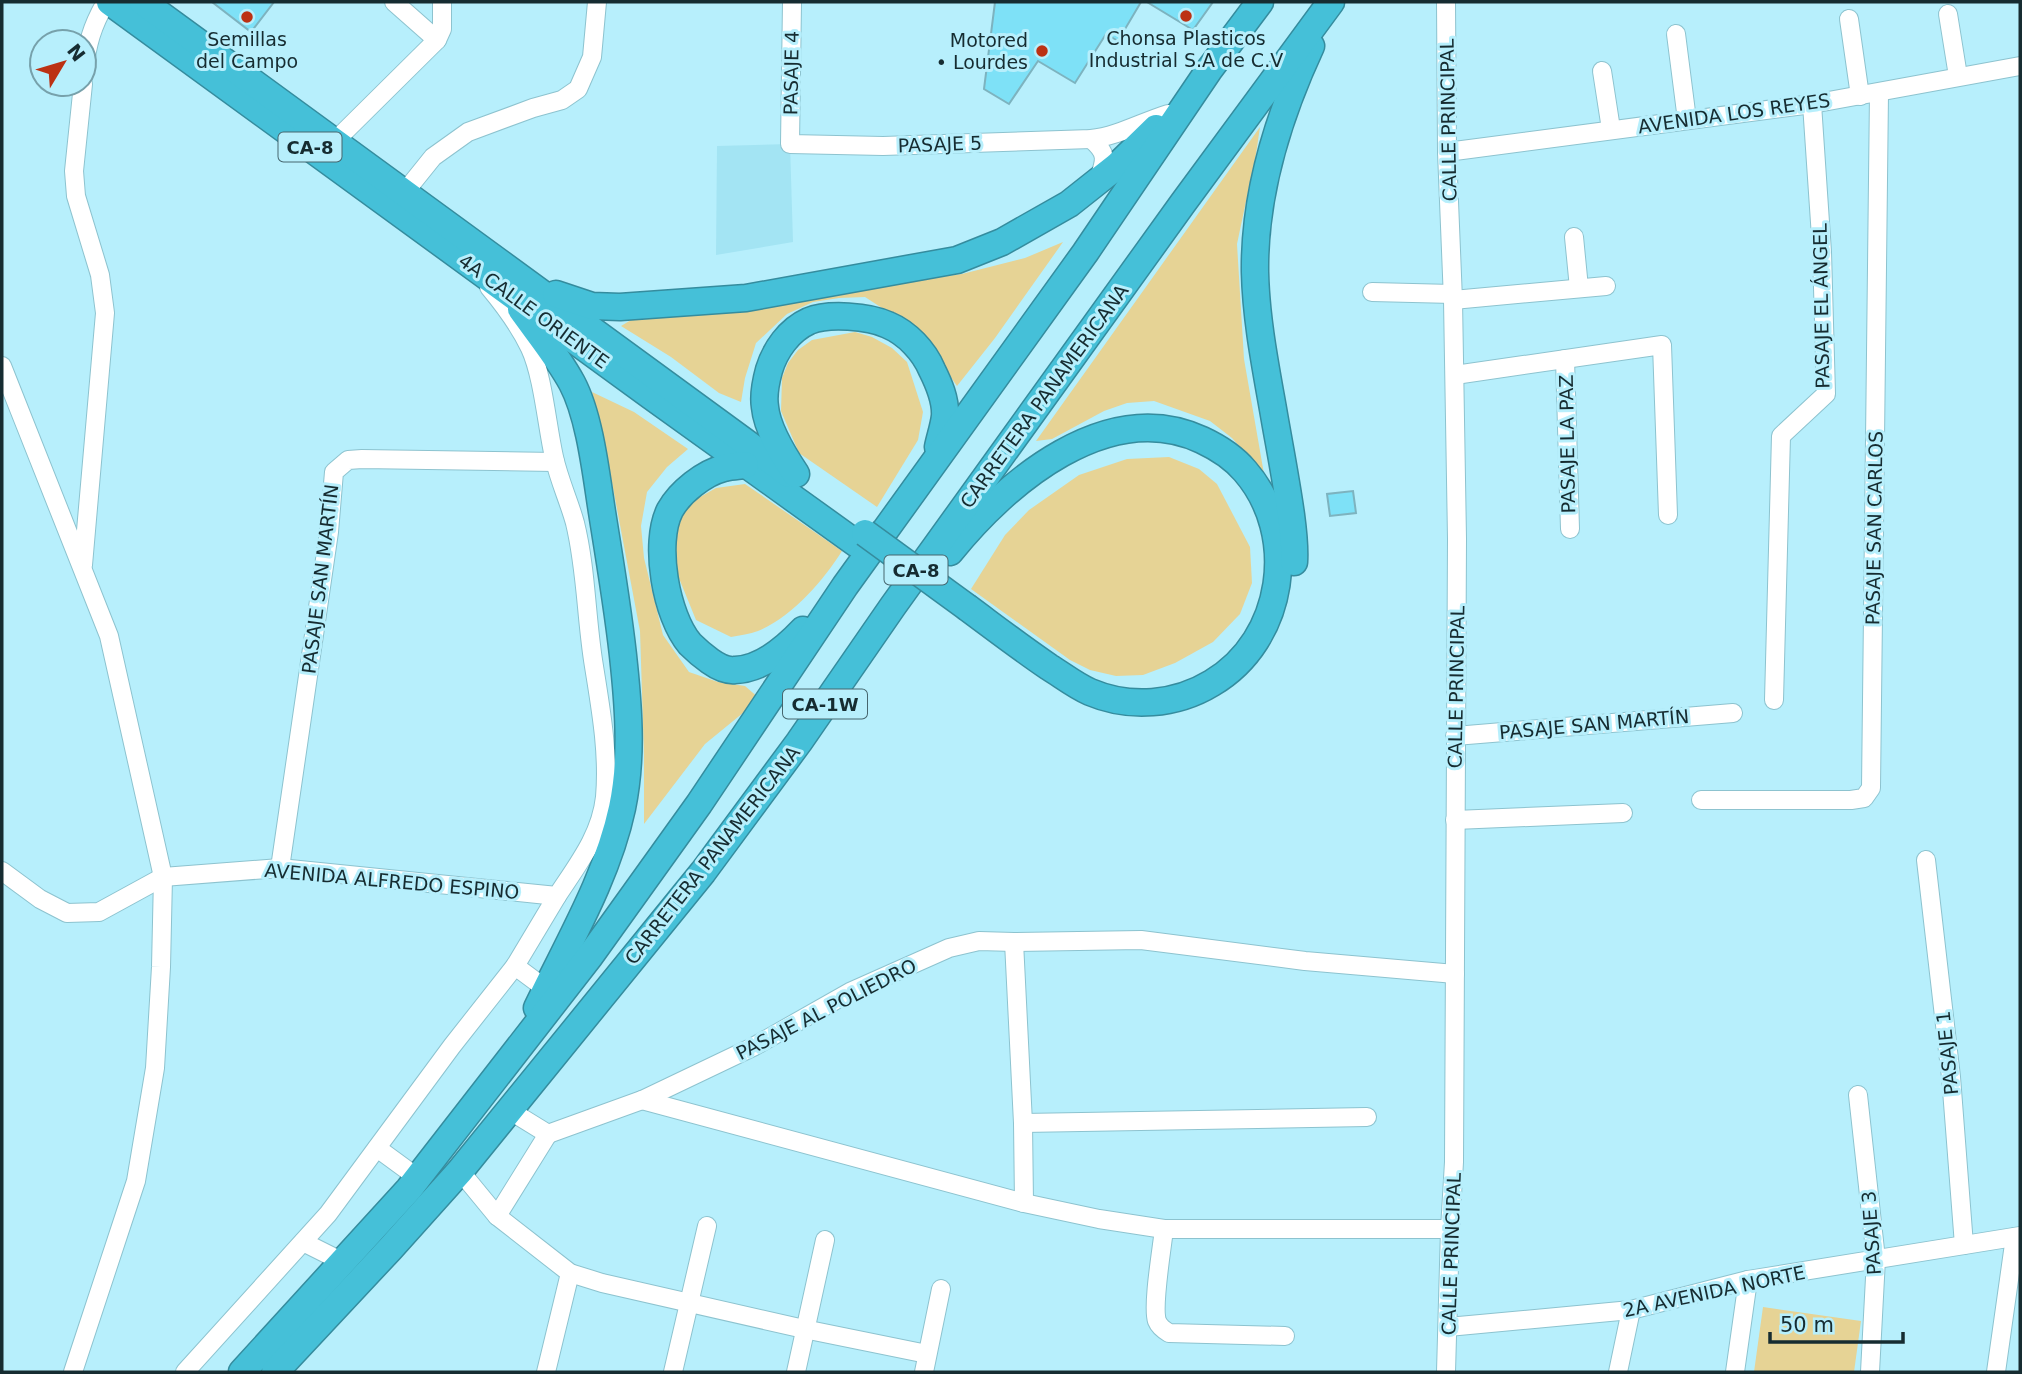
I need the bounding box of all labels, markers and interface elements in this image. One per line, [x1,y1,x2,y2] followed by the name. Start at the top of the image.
[1178,8,1194,24] marker: Chonsa Plasticos Industrial S.A de C.V
[239,9,255,25] marker: Semillas del Campo
[1089,27,1283,71] place label: Chonsa Plasticos Industrial S.A de C.V
[28,28,98,98] north arrow
[196,28,298,72] place label: Semillas del Campo
[936,29,1028,73] place label: Motored • Lourdes
[779,31,803,115] street label: PASAJE 4
[1436,38,1460,202] street label: CALLE PRINCIPAL
[63,39,90,66] text: N
[1034,43,1050,59] marker: Motored • Lourdes
[1637,89,1831,137] street label: AVENIDA LOS REYES
[278,132,342,162] road number: CA-8
[897,132,983,156] street label: PASAJE 5
[1809,223,1833,389] street label: PASAJE EL ÁNGEL
[455,249,613,373] street label: 4A CALLE ORIENTE
[955,280,1133,512] street label: CARRETERA PANAMERICANA
[1555,375,1579,513] street label: PASAJE LA PAZ
[1861,431,1887,625] street label: PASAJE SAN CARLOS
[297,483,343,675] street label: PASAJE SAN MARTÍN
[884,556,948,584] road number: CA-8
[1444,605,1468,769] street label: CALLE PRINCIPAL
[783,690,867,718] road number: CA-1W
[1498,705,1690,743] street label: PASAJE SAN MARTÍN
[620,741,804,969] street label: CARRETERA PANAMERICANA
[264,859,520,903] street label: AVENIDA ALFREDO ESPINO
[732,954,920,1064] street label: PASAJE AL POLIEDRO
[1932,1010,1962,1096] street label: PASAJE 1
[1437,1172,1465,1336] street label: CALLE PRINCIPAL
[1857,1190,1885,1276] street label: PASAJE 3
[1621,1261,1807,1321] street label: 2A AVENIDA NORTE
[1770,1300,1903,1344] scale bar
[1780,1313,1834,1337] text: 50 m

